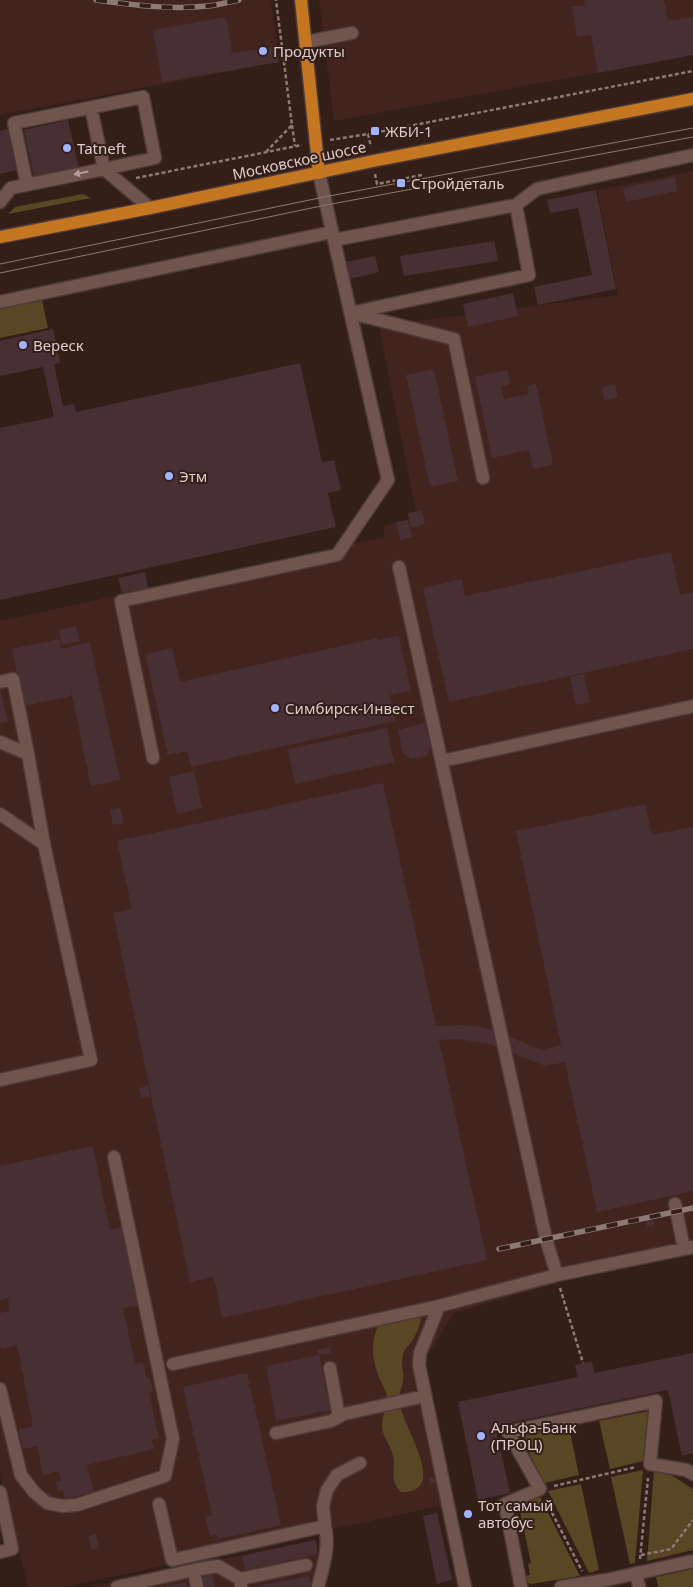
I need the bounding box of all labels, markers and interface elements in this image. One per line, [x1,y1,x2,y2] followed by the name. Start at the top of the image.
[273,41,345,61] place label: Продукты
[257,45,269,57] marker: Продукты
[385,121,433,141] place label: ЖБИ-1
[369,125,381,137] marker: ЖБИ-1
[230,136,368,184] street label: Московское шоссе
[77,138,127,158] place label: Tatneft
[61,142,73,154] marker: Tatneft
[74,169,89,177] one-way arrow
[411,173,504,193] place label: Стройдеталь
[395,177,407,189] marker: Стройдеталь
[33,335,84,355] place label: Вереск
[17,339,29,351] marker: Вереск
[179,466,207,486] place label: Этм
[163,470,175,482] marker: Этм
[285,698,415,718] place label: Симбирск-Инвест
[269,702,281,714] marker: Симбирск-Инвест
[491,1417,577,1454] place label: Альфа-Банк (ПРОЦ)
[475,1430,487,1442] marker: Альфа-Банк (ПРОЦ)
[478,1495,553,1532] place label: Тот самый автобус
[462,1508,474,1520] marker: Тот самый автобус

